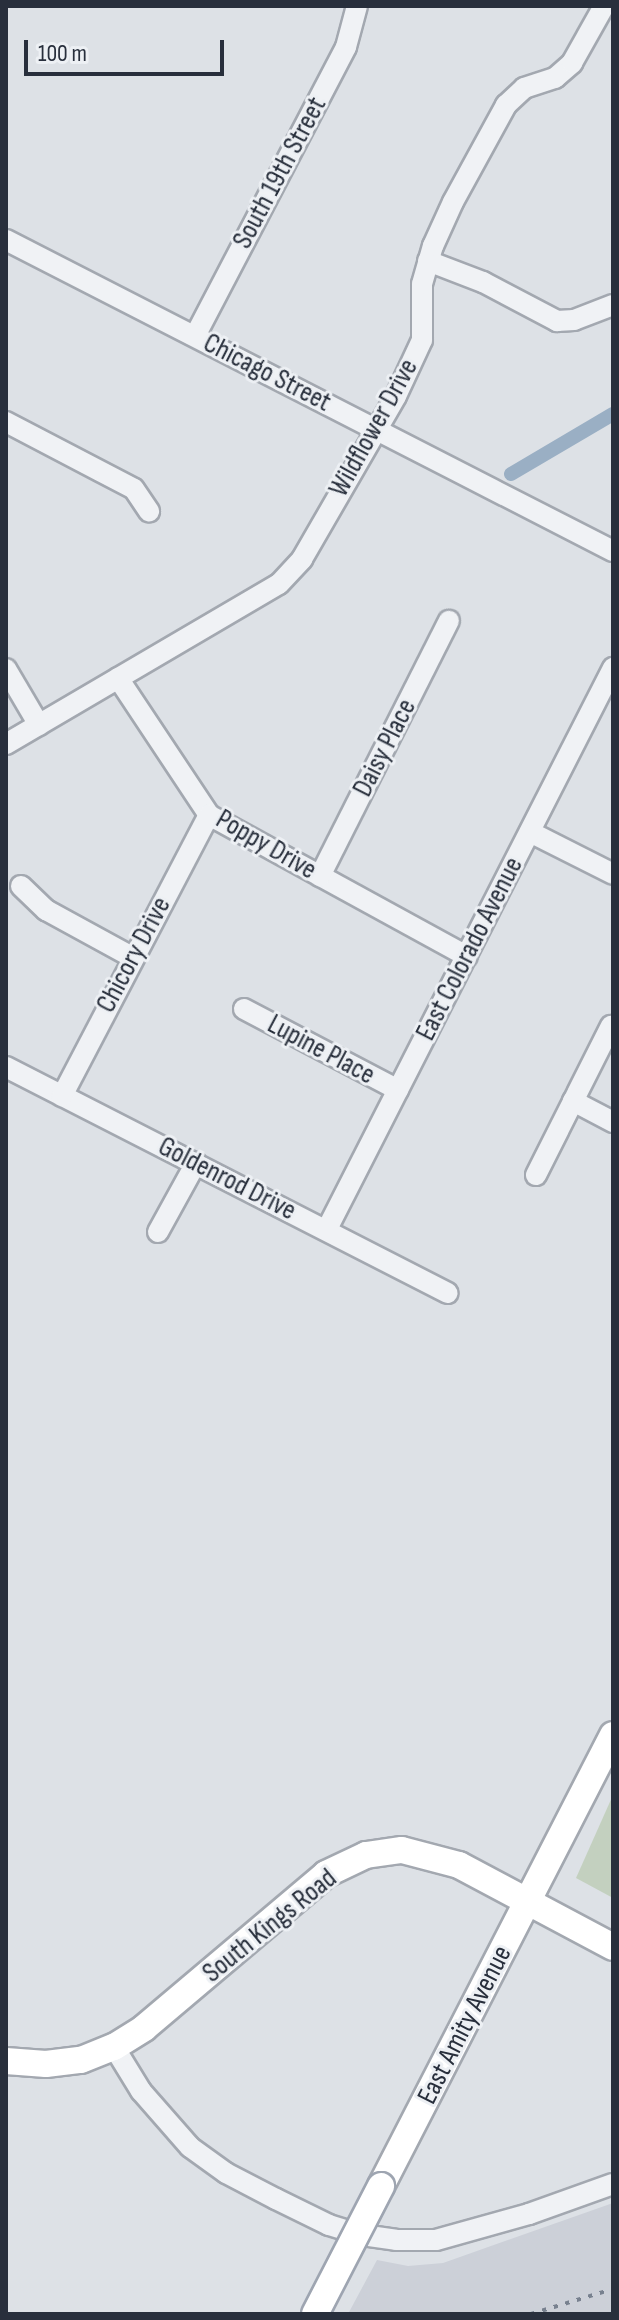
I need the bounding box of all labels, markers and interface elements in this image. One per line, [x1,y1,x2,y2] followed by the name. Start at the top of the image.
[28,24,228,74] scale bar
[38,39,87,68] text: 100 m
[226,92,334,254] street label: South 19th Street
[198,327,336,419] street label: Chicago Street
[322,353,426,503] street label: Wildflower Drive
[346,694,424,802] street label: Daisy Place
[210,803,322,887] street label: Poppy Drive
[409,852,531,1046] street label: East Colorado Avenue
[90,892,178,1018] street label: Chicory Drive
[262,1008,380,1092] street label: Lupine Place
[153,1130,301,1228] street label: Goldenrod Drive
[196,1862,344,1990] street label: South Kings Road
[411,1940,519,2110] street label: East Amity Avenue

